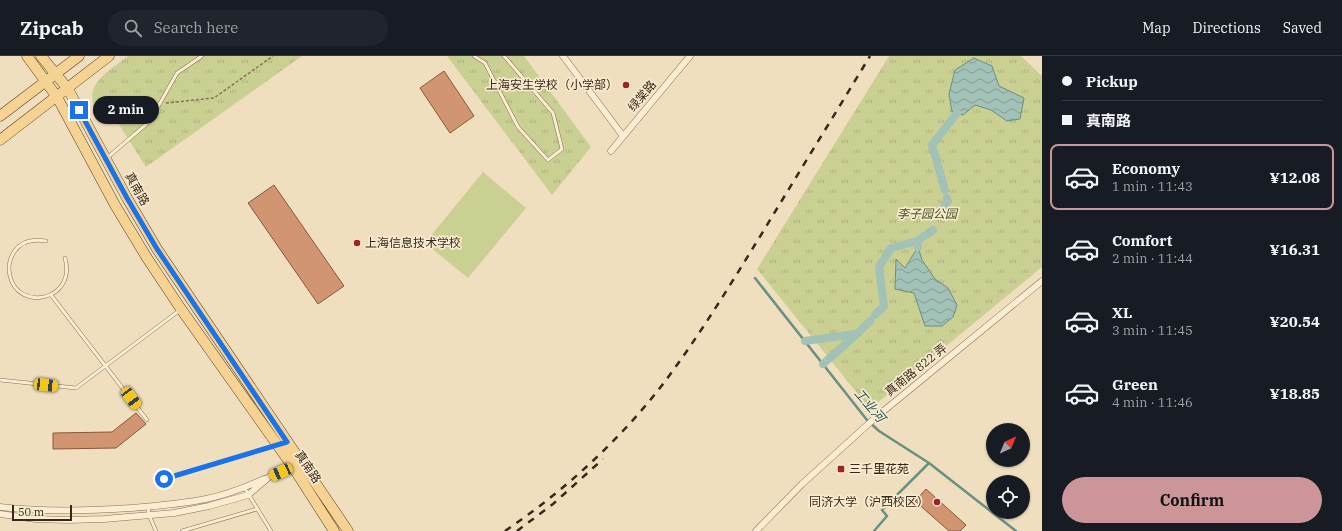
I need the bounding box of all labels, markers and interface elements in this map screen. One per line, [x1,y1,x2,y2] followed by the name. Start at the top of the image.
[108,10,388,46] search box
[20,16,84,40] text: Zipcab
[122,17,144,39] icon: search
[154,18,238,37] text: Search here
[1142,19,1171,37] text: Map
[1193,19,1261,37] text: Directions
[1283,19,1322,37] text: Saved
[1086,72,1138,91] text: Pickup
[486,77,618,92] place label: 上海安生学校（小学部）
[624,77,659,114] street label: 绿棠路
[621,80,631,90] marker: 上海安生学校（小学部）
[93,96,159,124] callout: 2 min
[70,101,88,119] route end
[108,101,144,118] text: 2 min
[1086,111,1131,130] text: 真南路
[1064,159,1100,195] icon: car
[1112,159,1180,178] text: Economy
[1270,168,1320,187] text: ¥12.08
[122,169,153,208] street label: 真南路
[1112,178,1193,195] text: 1 min · 11:43
[897,206,959,221] park label: 李子园公园
[1064,231,1100,267] icon: car
[1112,231,1172,250] text: Comfort
[365,235,461,250] place label: 上海信息技术学校
[352,238,362,248] marker: 上海信息技术学校
[1270,240,1320,259] text: ¥16.31
[1112,250,1193,267] text: 2 min · 11:44
[1064,303,1100,339] icon: car
[1112,303,1132,322] text: XL
[1270,312,1320,331] text: ¥20.54
[1112,322,1193,339] text: 3 min · 11:45
[882,340,950,399] street label: 真南路 822 弄
[1064,375,1100,411] icon: car
[1112,375,1158,394] text: Green
[33,378,59,392] car
[1270,384,1320,403] text: ¥18.85
[119,385,143,411] car
[850,385,891,428] water label: 工业河
[1112,394,1193,411] text: 4 min · 11:46
[986,423,1030,467] north arrow
[986,423,1030,519] map controls
[292,448,325,486] street label: 真南路
[849,461,909,476] place label: 三千里花苑
[268,462,294,482] car
[836,464,846,474] marker: 三千里花苑
[155,470,173,488] route start
[986,475,1030,519] button: locate
[1062,477,1322,523] button: Confirm
[809,494,929,509] place label: 同济大学（沪西校区）
[932,497,942,507] marker: 同济大学（沪西校区）
[12,503,72,522] scale bar
[18,505,44,519] text: 50 m

